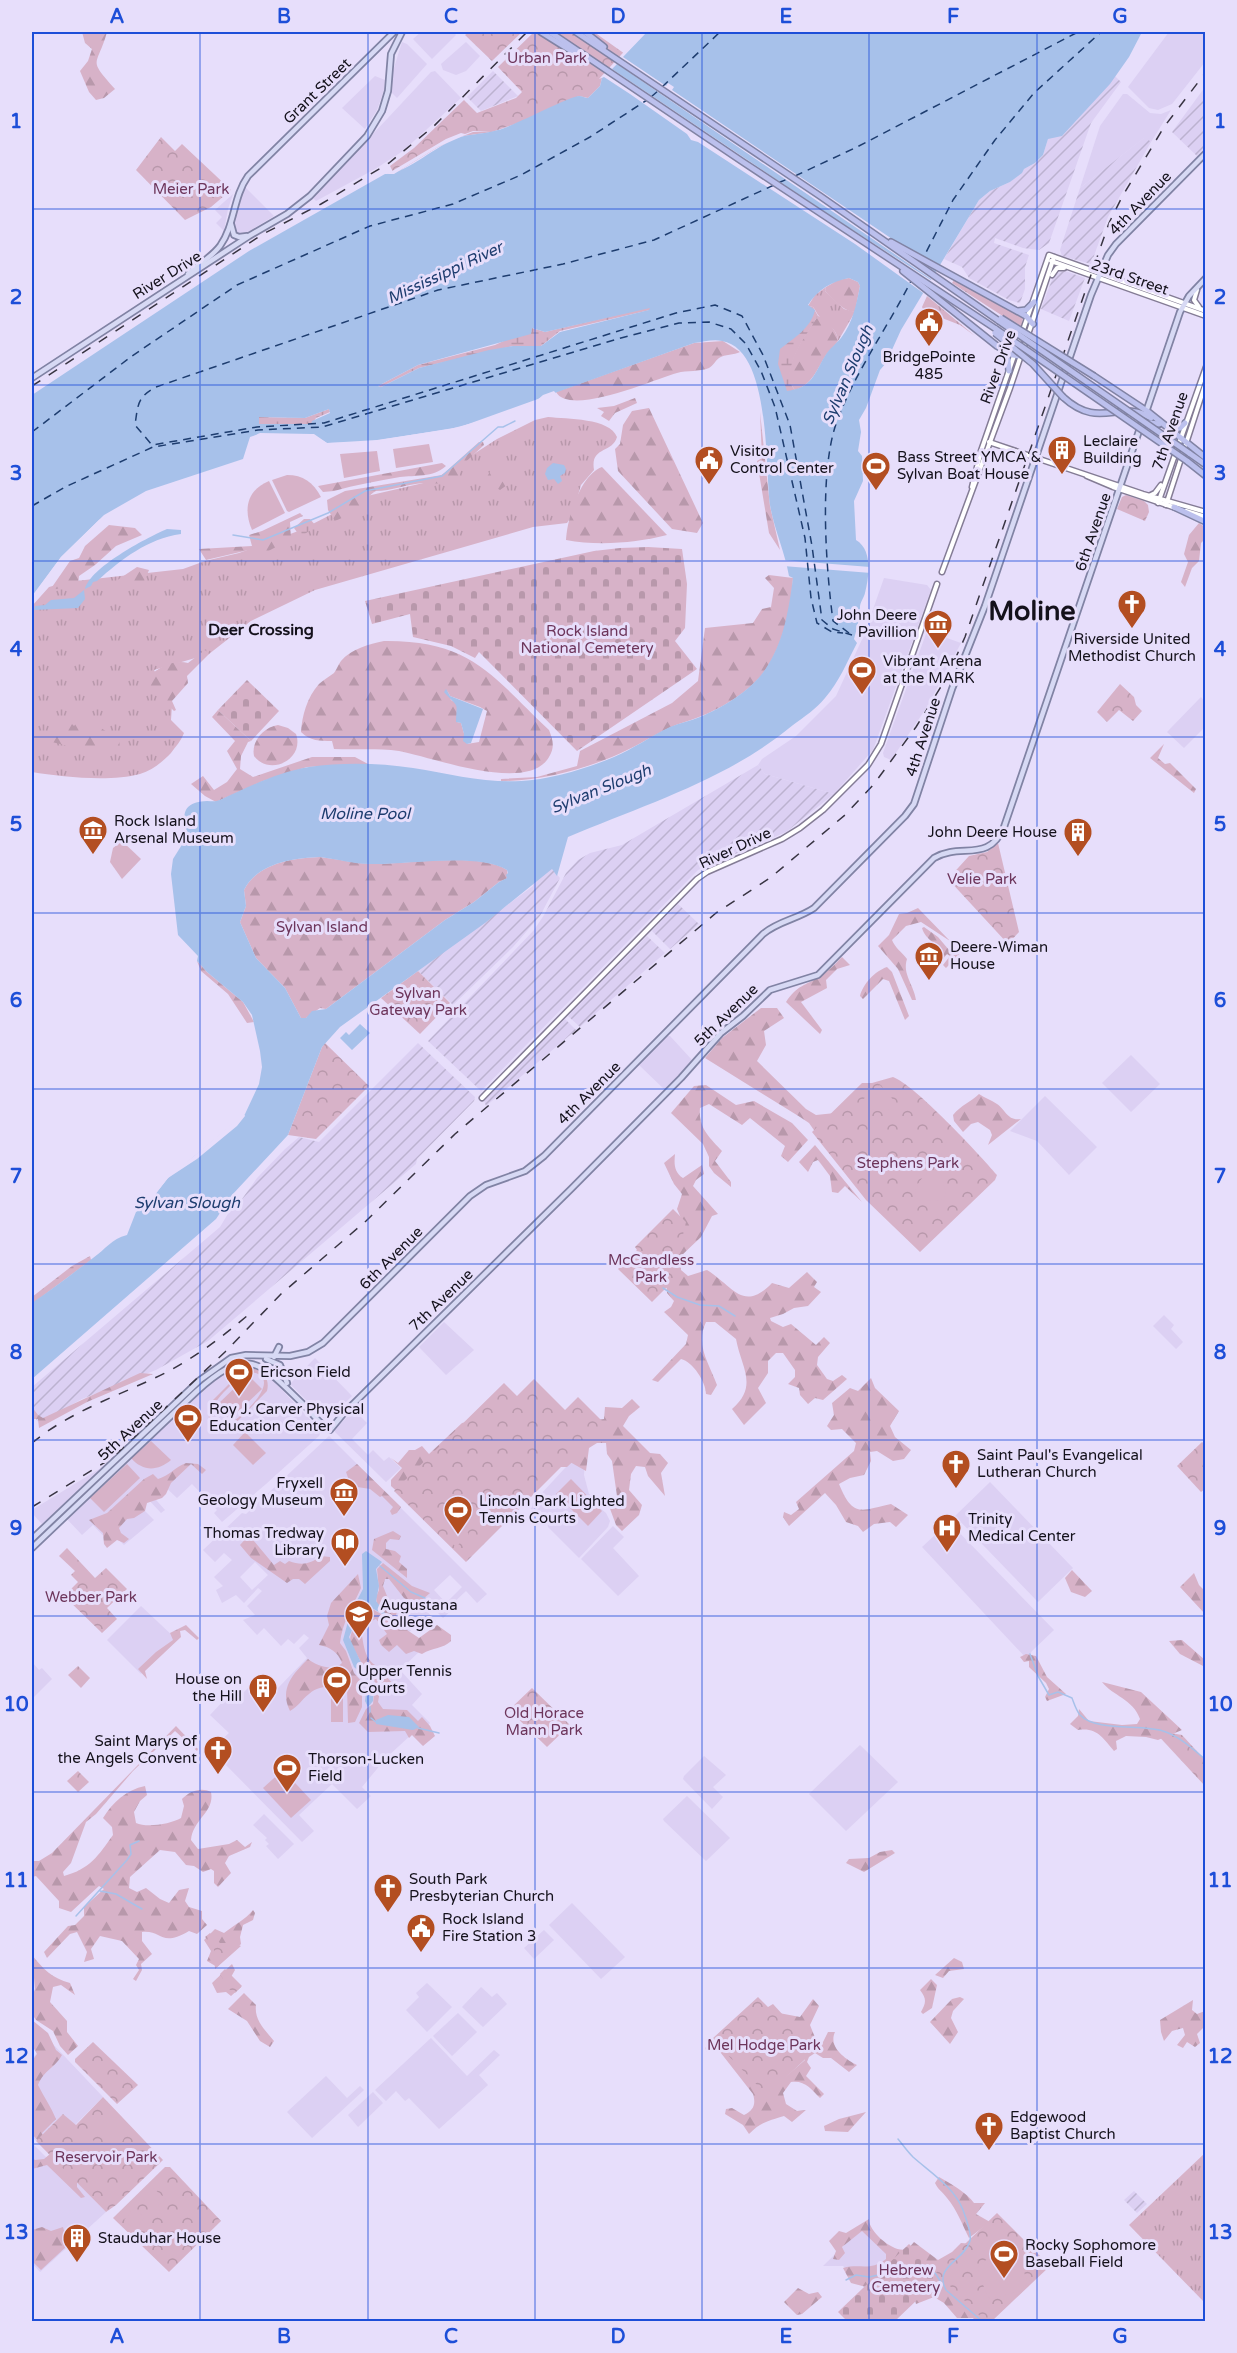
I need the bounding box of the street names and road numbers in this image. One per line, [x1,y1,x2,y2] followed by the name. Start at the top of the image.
[279,54,355,128] street label: Grant Street
[1105,167,1175,239] street label: 4th Avenue
[129,247,205,303] street label: River Drive
[1089,255,1171,299] street label: 23rd Street
[976,328,1020,406] street label: River Drive
[1148,389,1192,473] street label: 7th Avenue
[1071,490,1115,574] street label: 6th Avenue
[902,695,944,779] street label: 4th Avenue
[696,823,774,873] street label: River Drive
[690,980,762,1050] street label: 5th Avenue
[554,1058,624,1128] street label: 4th Avenue
[356,1223,426,1293] street label: 6th Avenue
[405,1265,477,1335] street label: 7th Avenue
[94,1395,166,1465] street label: 5th Avenue

